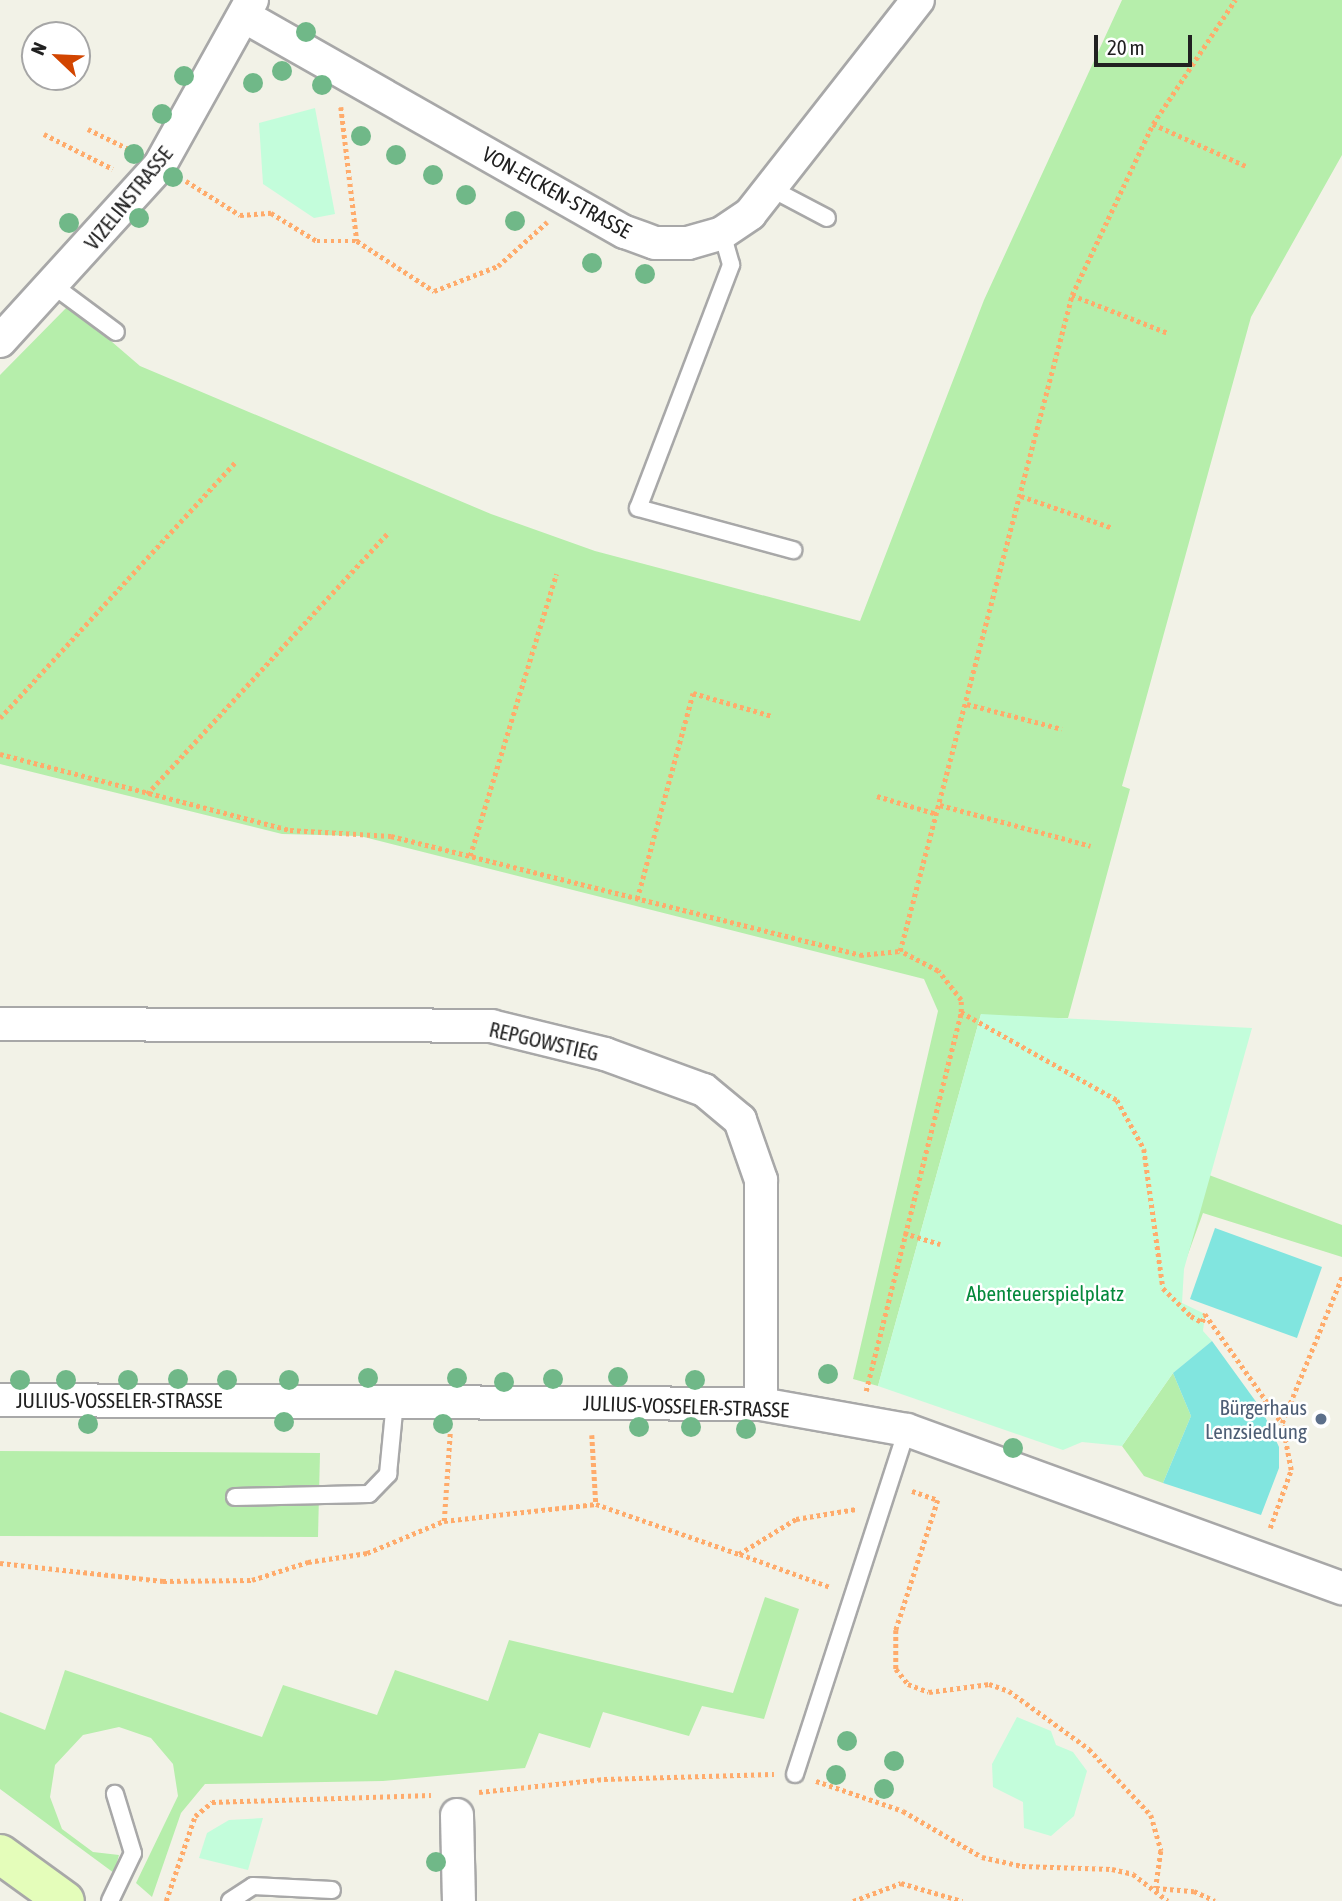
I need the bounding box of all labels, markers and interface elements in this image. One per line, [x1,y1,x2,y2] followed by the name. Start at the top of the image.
[21,21,91,91] north arrow
[1097,21,1195,65] scale bar
[1107,35,1145,59] text: 20 m
[26,39,51,58] text: N
[79,141,177,255] street label: VIZELINSTRASSE
[478,141,636,243] street label: VON-EICKEN-STRASSE
[487,1016,601,1066] street label: REPGOWSTIEG
[966,1280,1124,1306] park label: Abenteuerspielplatz
[16,1387,222,1413] street label: JULIUS-VOSSELER-STRASSE
[583,1390,789,1422] street label: JULIUS-VOSSELER-STRASSE
[1205,1394,1307,1444] place label: Bürgerhaus Lenzsiedlung
[1313,1411,1329,1427] marker: Bürgerhaus Lenzsiedlung

